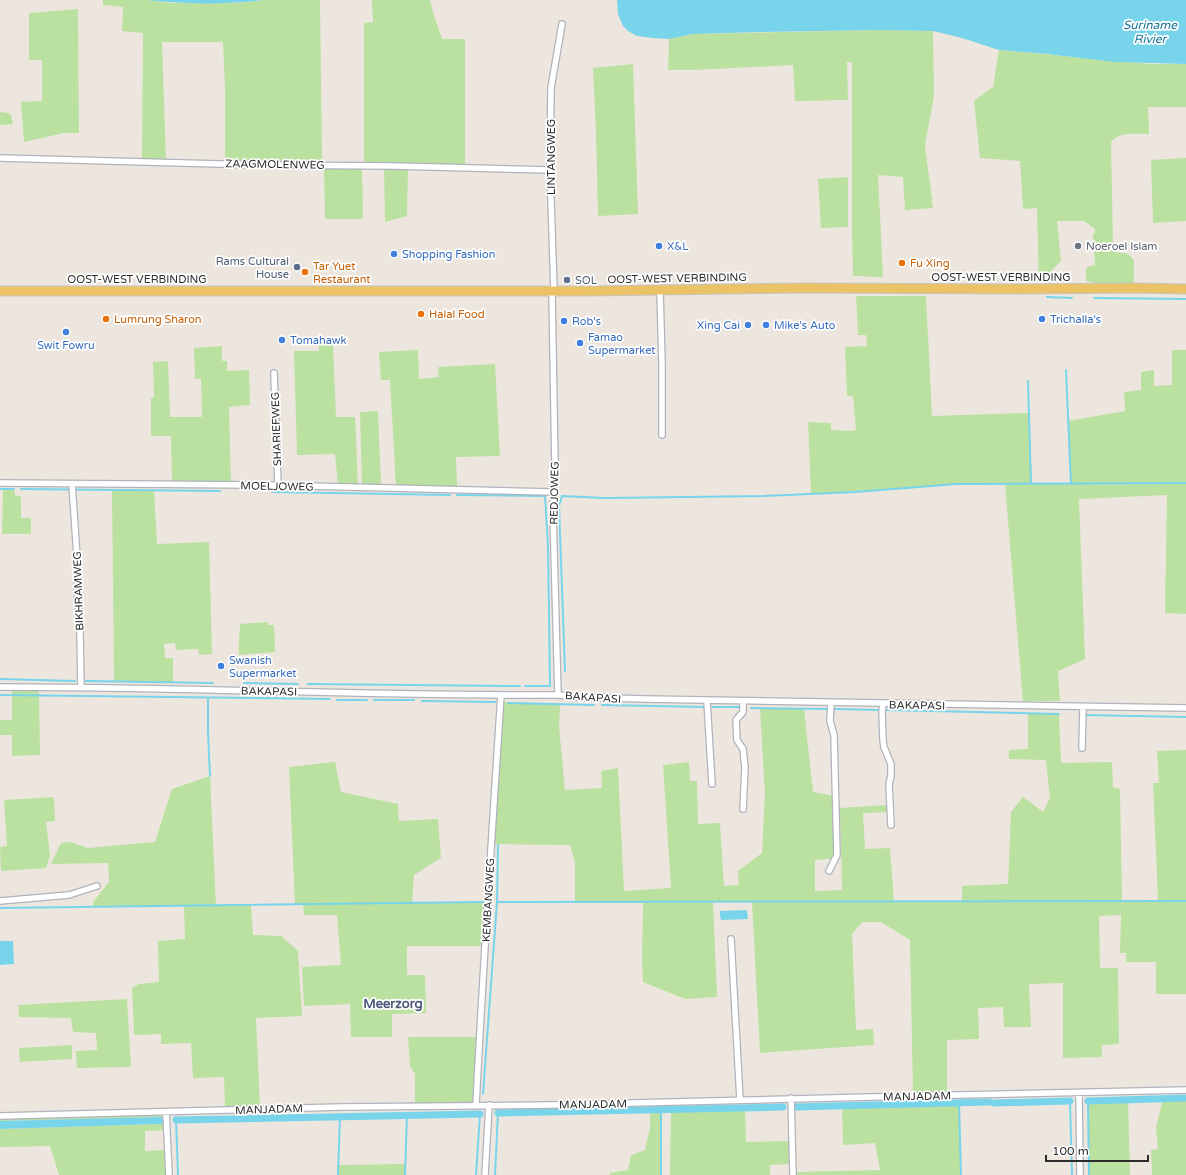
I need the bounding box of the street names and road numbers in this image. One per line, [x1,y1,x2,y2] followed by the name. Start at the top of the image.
[545,119,558,195] street label: LINTANGWEG
[225,157,325,172] street label: ZAAGMOLENWEG
[607,271,747,286] street label: OOST-WEST VERBINDING
[931,271,1071,284] street label: OOST-WEST VERBINDING
[67,273,207,286] street label: OOST-WEST VERBINDING
[269,392,284,466] street label: SHARIEFWEG
[547,461,562,525] street label: REDJOWEG
[240,479,314,494] street label: MOELJOWEG
[71,551,86,631] street label: BIKHRAMWEG
[241,685,297,698] street label: BAKAPASI
[564,689,621,706] street label: BAKAPASI
[889,699,945,712] street label: BAKAPASI
[480,858,497,943] street label: KEMBANGWEG
[883,1089,951,1104] street label: MANJADAM
[559,1097,627,1112] street label: MANJADAM
[235,1102,303,1117] street label: MANJADAM

